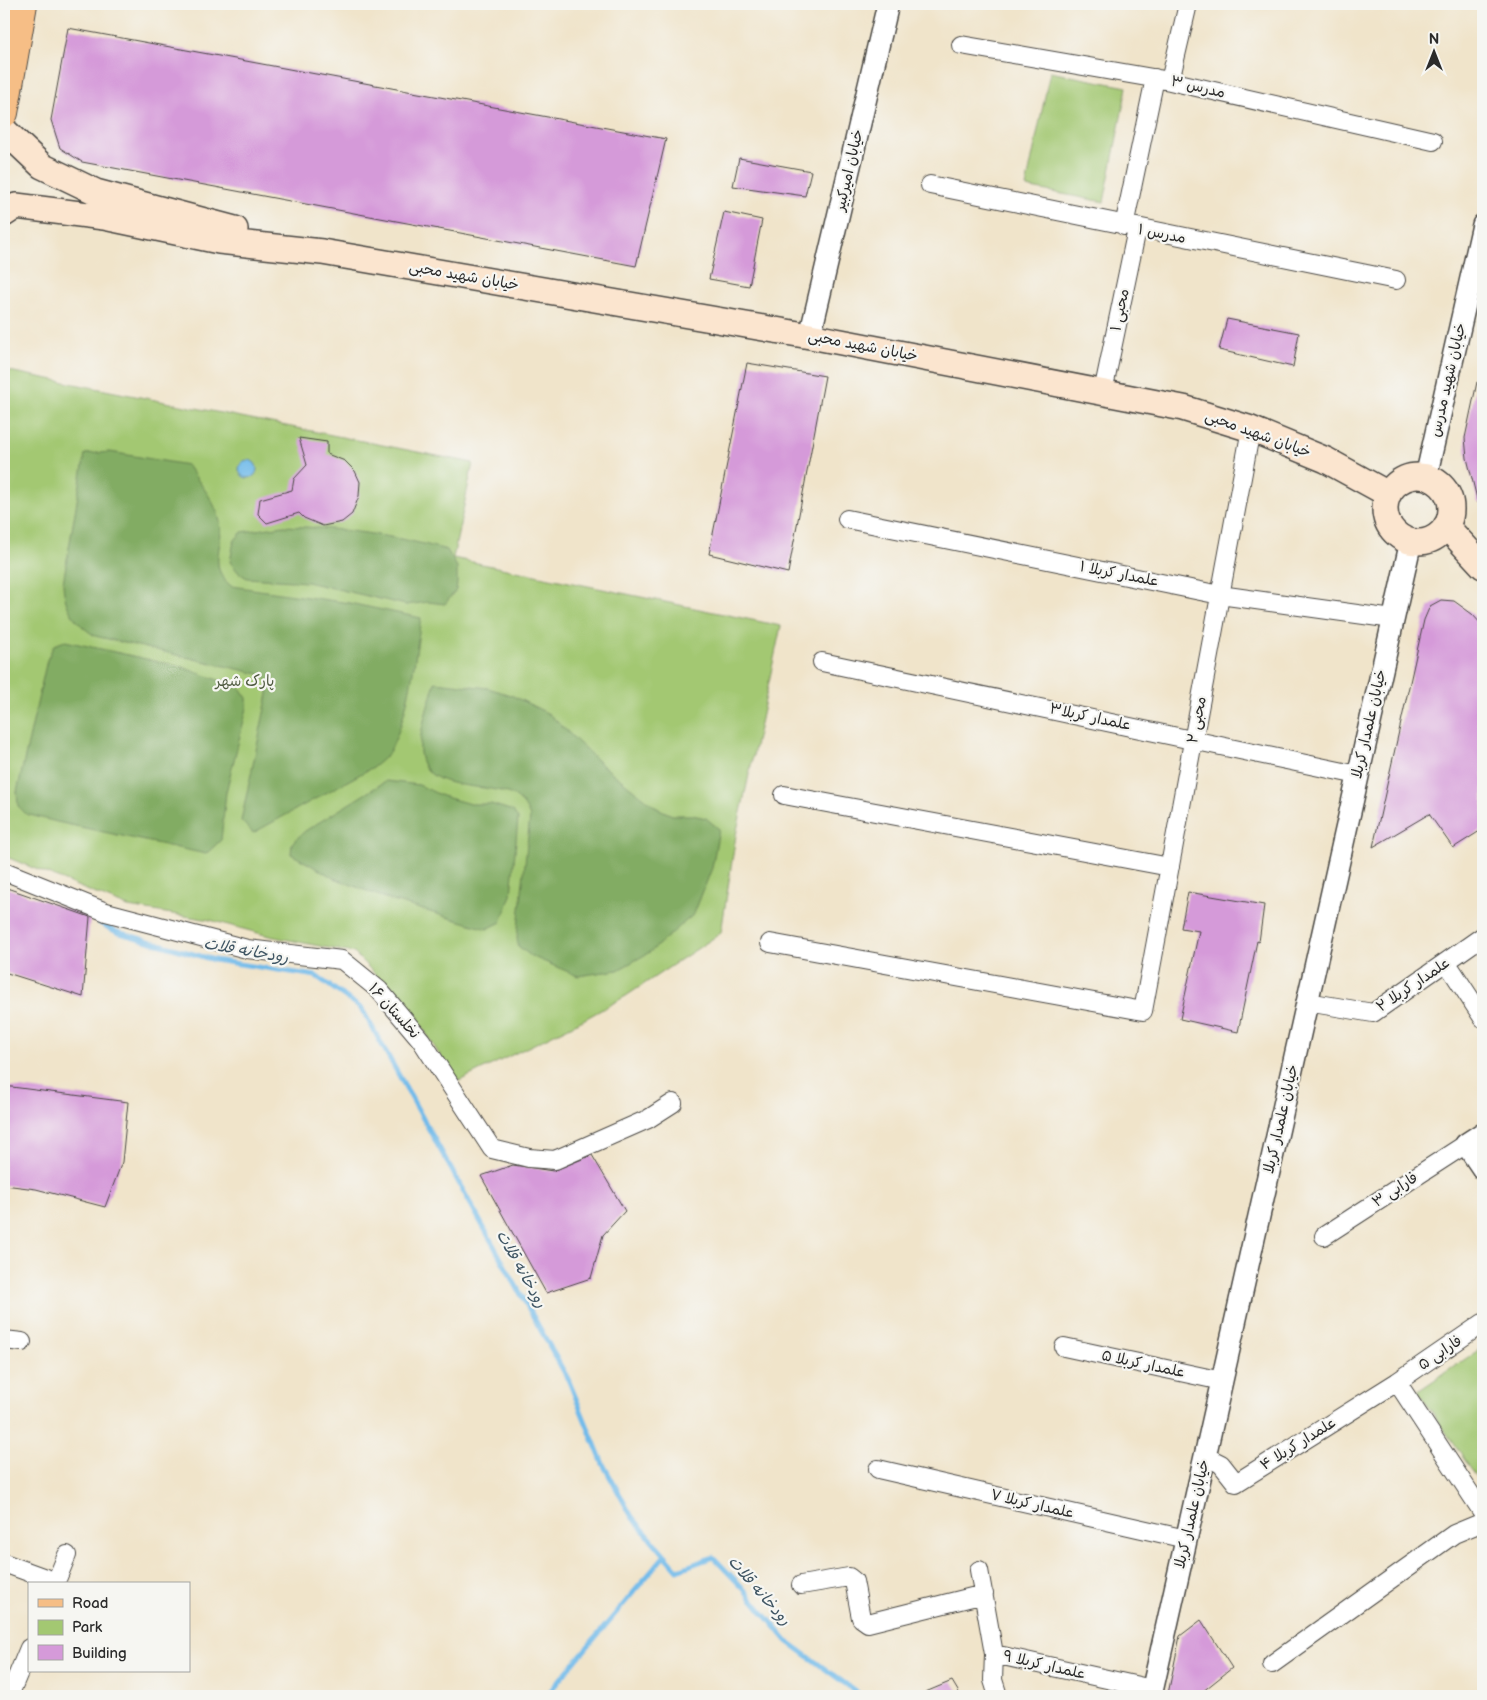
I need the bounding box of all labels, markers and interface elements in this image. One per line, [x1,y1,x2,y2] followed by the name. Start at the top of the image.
[1410,28,1460,78] north arrow
[1429,31,1439,48] text: N
[1169,72,1227,102] street label: مدرس ۳
[830,127,868,215] street label: خیابان امیرکبیر
[1136,220,1188,248] street label: مدرس ۱
[408,257,520,295] street label: خیابان شهید محبی
[1106,287,1134,333] street label: محبی ۱
[1426,321,1470,439] street label: خیابان شهید مدرس
[807,326,919,366] street label: خیابان شهید محبی
[1203,406,1313,462] street label: خیابان شهید محبی
[1078,557,1160,591] street label: علمدار کربلا ۱
[1347,668,1391,780] street label: خیابان علمدار کربلا
[214,672,274,691] park label: پارک شهر
[1183,695,1211,745] street label: محبی ۲
[1048,699,1132,735] street label: علمدار کربلا۳
[202,934,290,968] water label: رودخانه قلات
[1373,954,1453,1016] street label: علمدار کربلا ۲
[364,979,424,1043] street label: نخلستان ۱۶
[1259,1063,1303,1175] street label: خیابان علمدار کربلا
[1369,1168,1421,1212] street label: فارابی ۳
[492,1227,550,1311] water label: رودخانه قلات
[1414,1331,1466,1375] street label: فارابی ۵
[1100,1346,1186,1382] street label: علمدار کربلا ۵
[1257,1413,1339,1475] street label: علمدار کربلا ۴
[1170,1458,1214,1570] street label: خیابان علمدار کربلا
[989,1485,1075,1523] street label: علمدار کربلا ۷
[724,1552,794,1630] water label: رودخانه قلات
[28,1582,190,1672] legend
[72,1594,108,1613] text: Road
[72,1618,103,1637] text: Park
[72,1644,127,1663] text: Building
[1001,1646,1087,1684] street label: علمدار کربلا ۹

